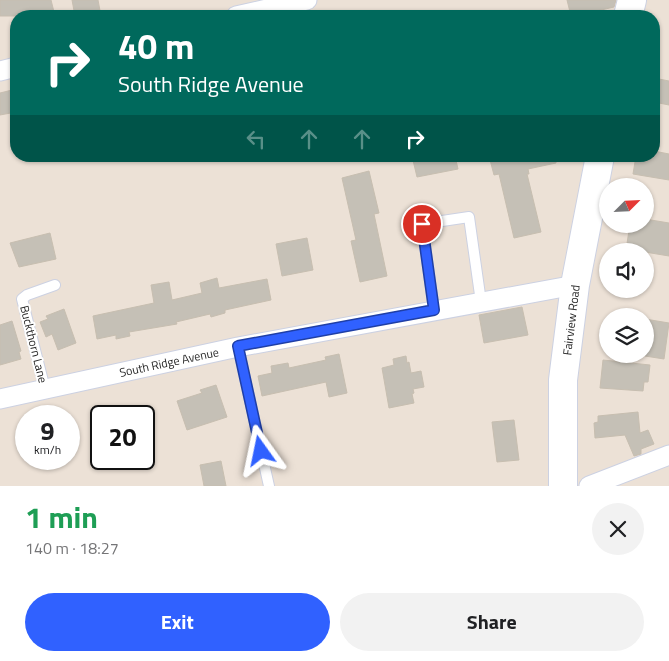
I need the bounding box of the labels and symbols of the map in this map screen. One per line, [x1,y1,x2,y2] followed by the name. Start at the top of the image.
[599,178,654,232] north arrow
[401,203,443,245] pin
[557,284,585,356] street label: Fairview Road
[15,303,53,385] street label: Buckthorn Lane
[117,342,221,382] street label: South Ridge Avenue
[90,405,155,470] speed limit sign: 20
[234,424,286,476] position arrow

